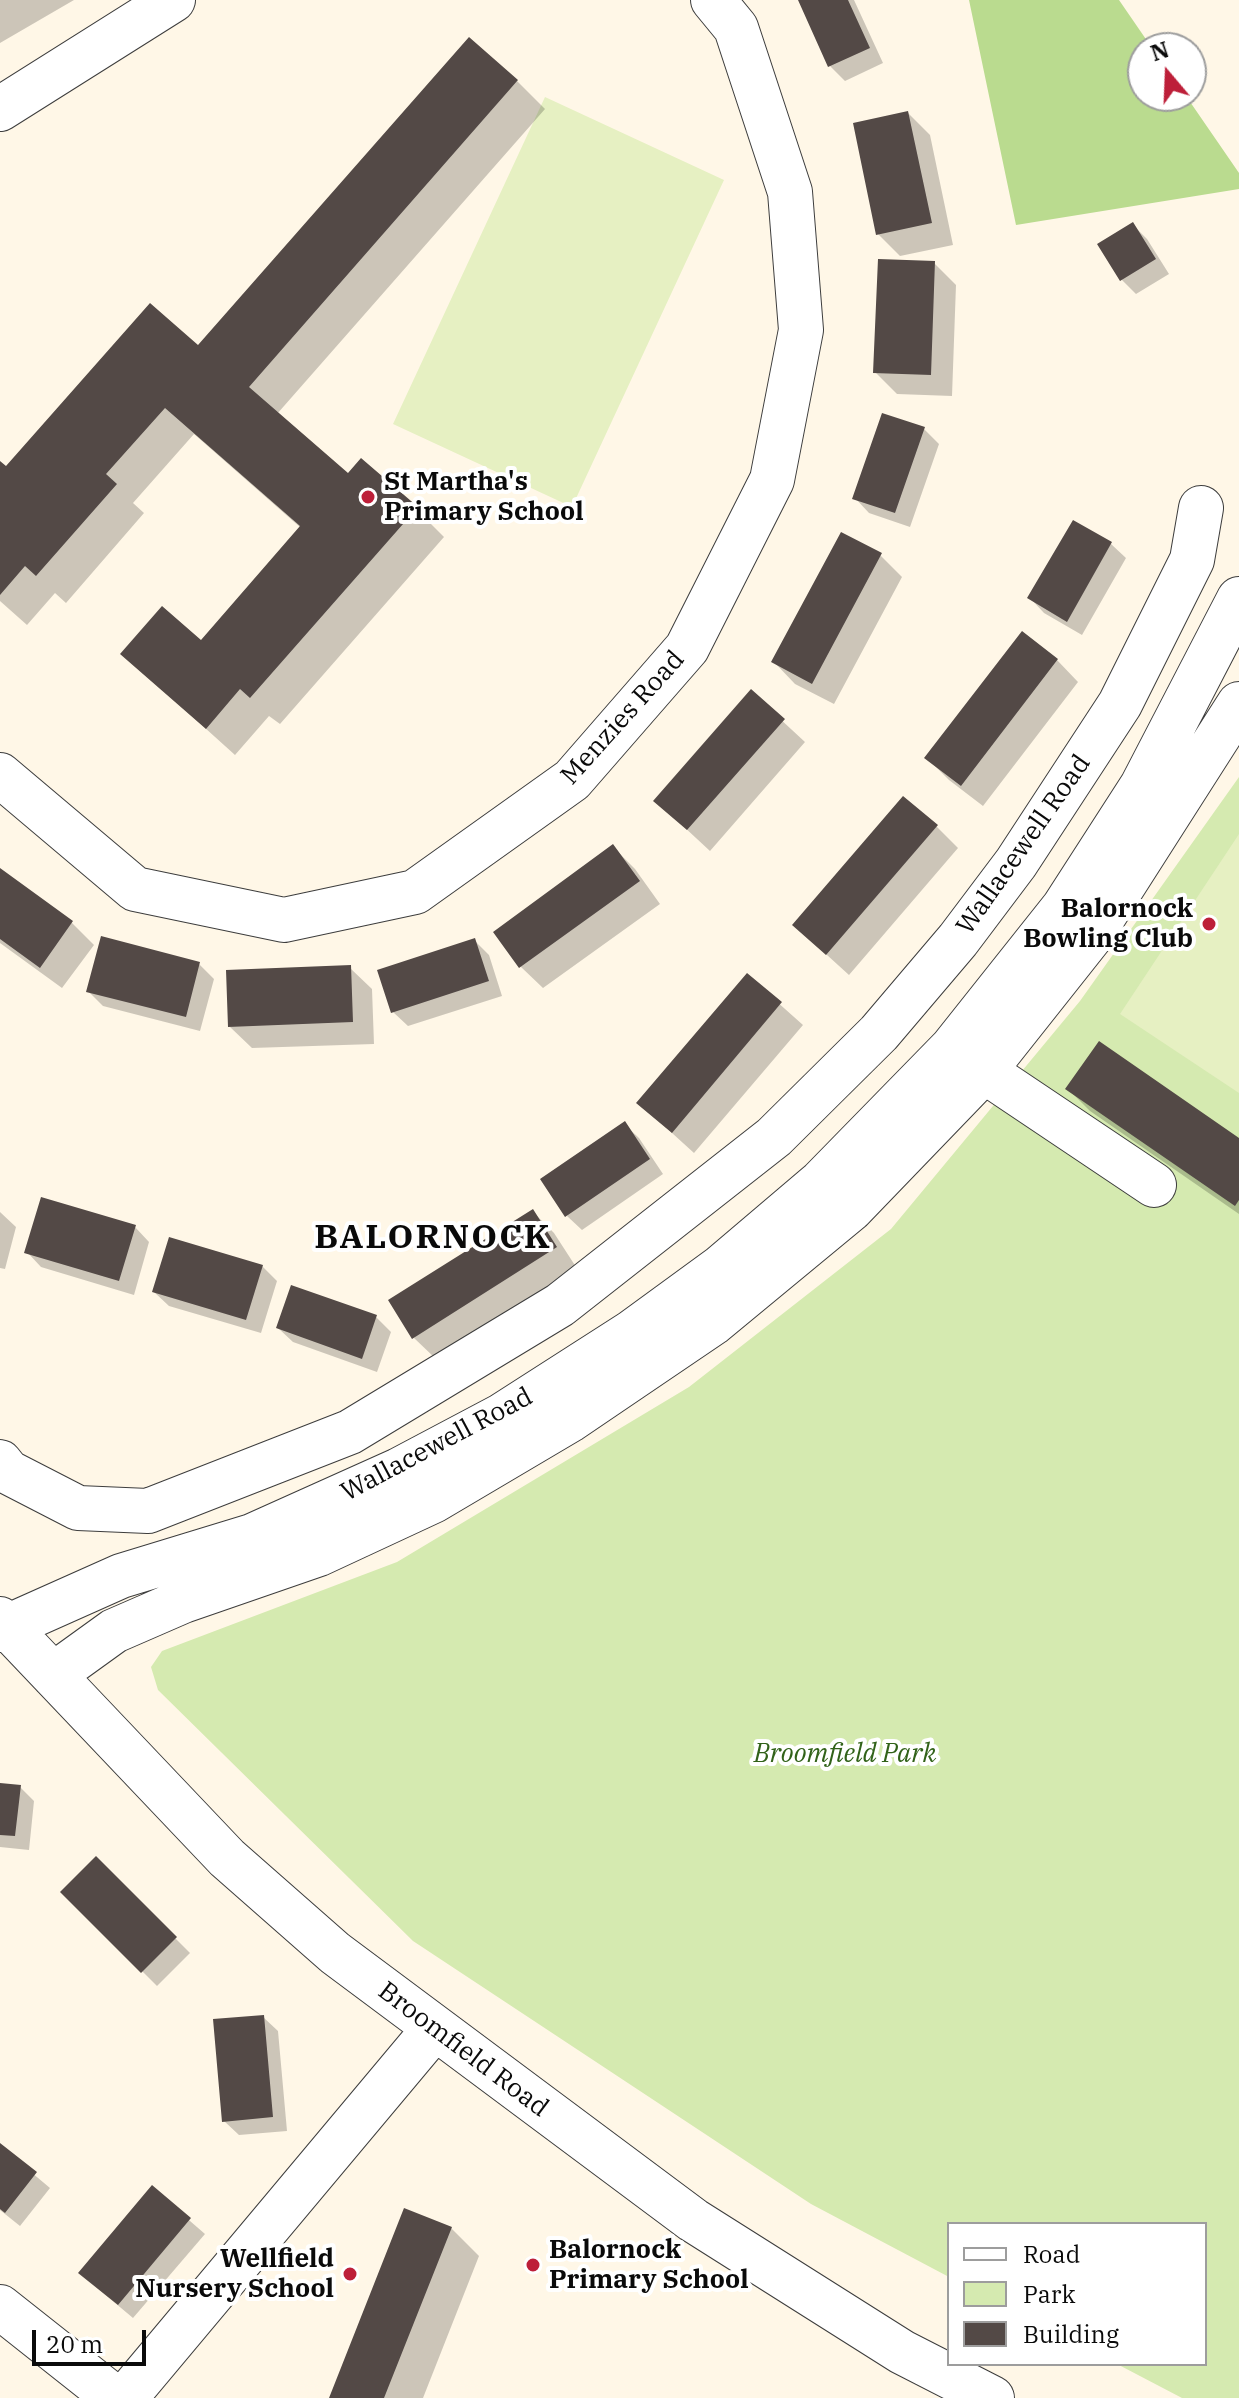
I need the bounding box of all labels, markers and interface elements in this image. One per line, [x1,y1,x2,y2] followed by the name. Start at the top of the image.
[1127,32,1207,112] north arrow
[1147,34,1173,67] text: N
[384,466,584,528] place label: St Martha's Primary School
[359,488,377,506] marker: St Martha's Primary School
[555,645,691,791] street label: Menzies Road
[950,749,1098,941] street label: Wallacewell Road
[1023,893,1193,954] place label: Balornock Bowling Club
[1200,915,1218,933] marker: Balornock Bowling Club
[314,1218,552,1258] district label: BALORNOCK
[336,1381,538,1509] street label: Wallacewell Road
[754,1738,936,1770] park label: Broomfield Park
[372,1976,554,2124] street label: Broomfield Road
[947,2222,1207,2366] legend
[549,2234,749,2296] place label: Balornock Primary School
[1023,2238,1080,2270] text: Road
[135,2243,334,2304] place label: Wellfield Nursery School
[524,2256,542,2274] marker: Balornock Primary School
[341,2265,359,2283] marker: Wellfield Nursery School
[1023,2278,1075,2310] text: Park
[36,2314,150,2364] scale bar
[1023,2318,1119,2350] text: Building
[46,2328,103,2360] text: 20 m

